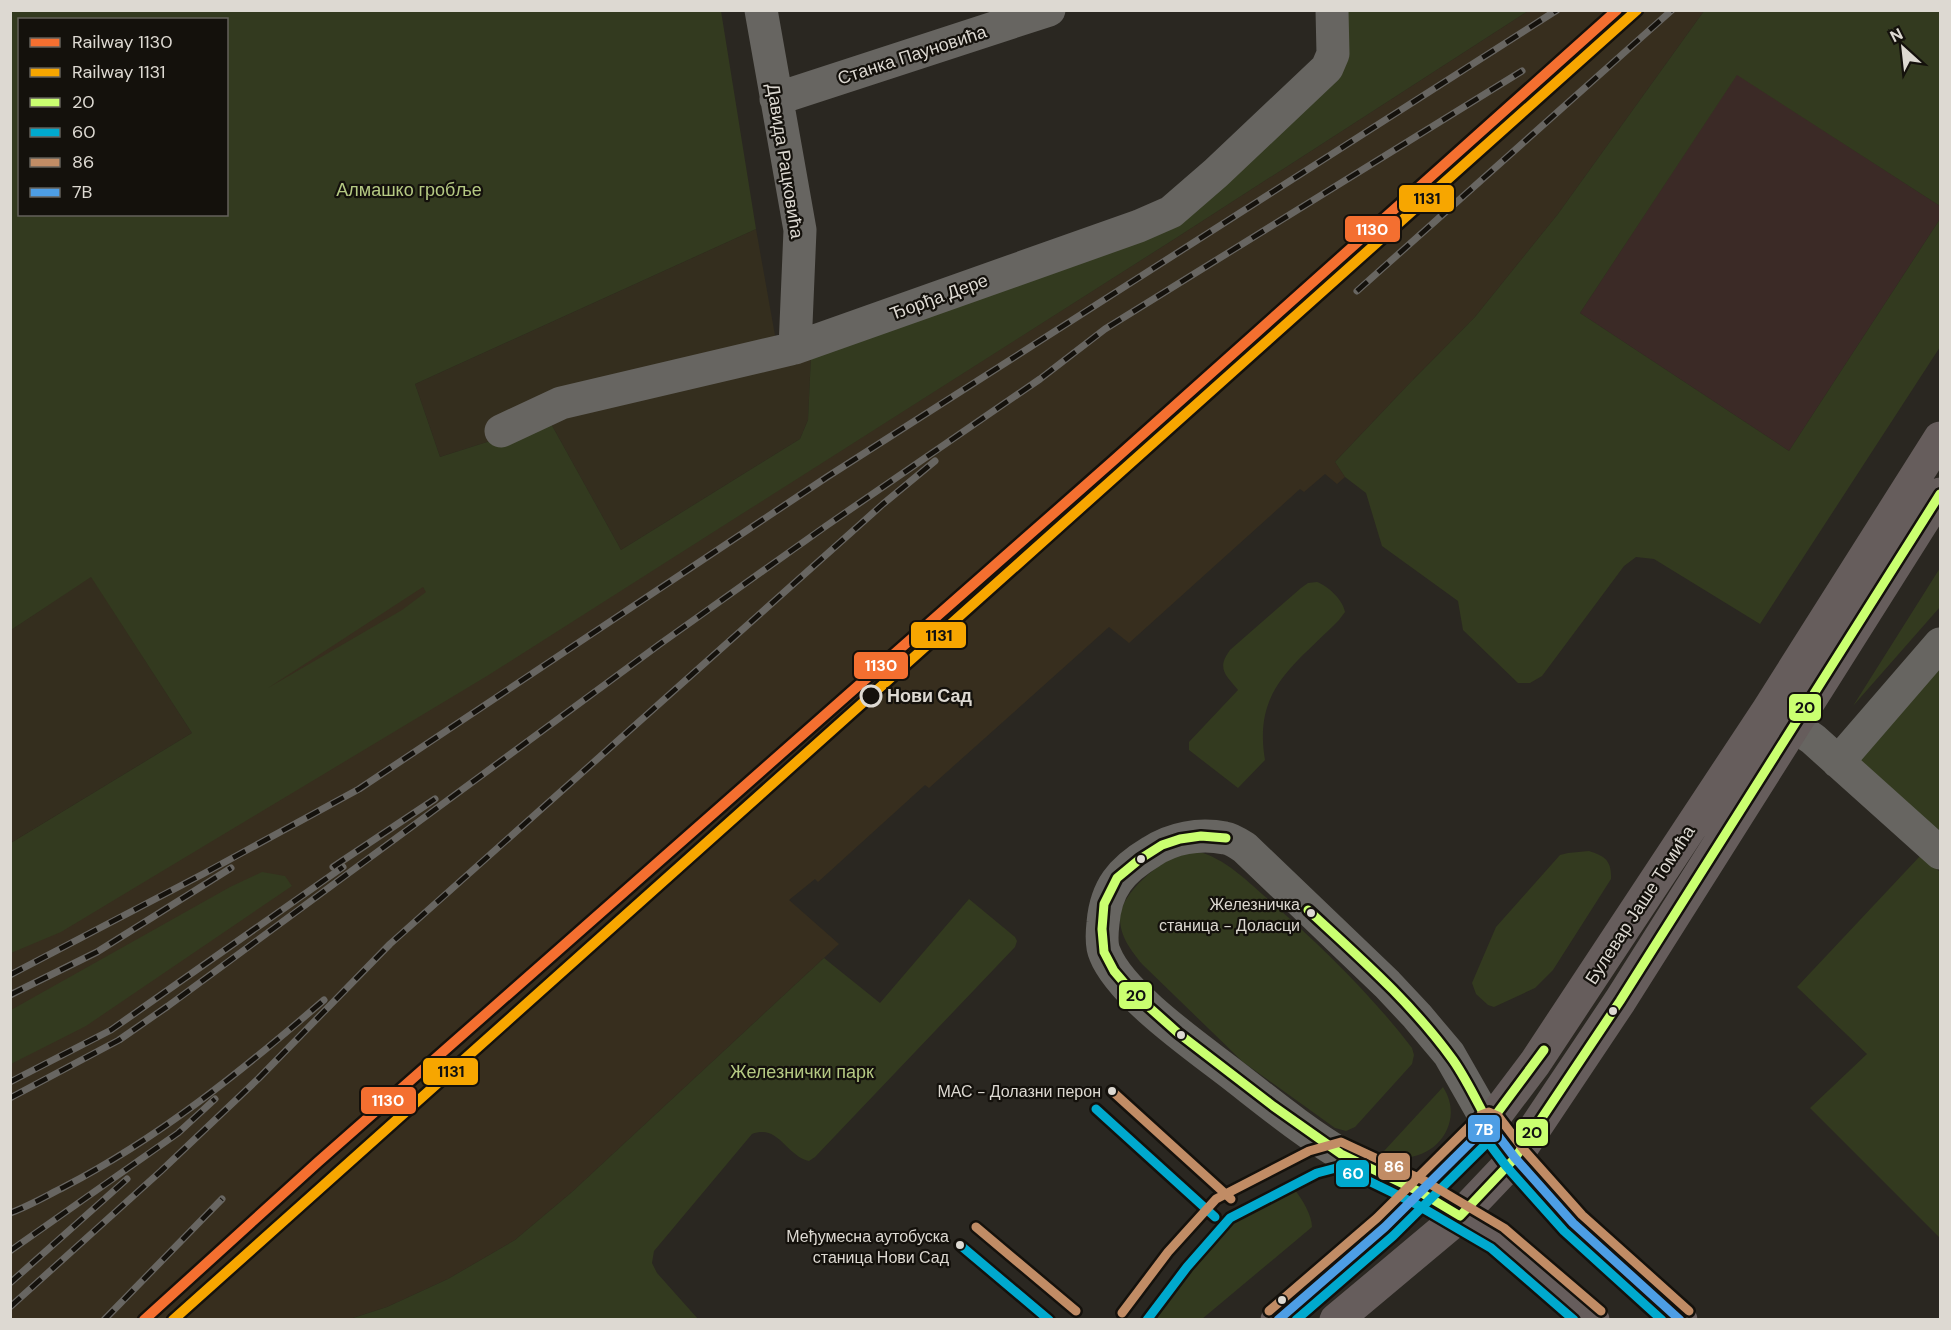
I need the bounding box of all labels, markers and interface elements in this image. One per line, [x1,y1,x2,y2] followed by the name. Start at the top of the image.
[18,18,228,216] legend
[1873,18,1933,78] north arrow
[834,19,991,90] street label: Станка Пауновића
[1886,23,1906,47] text: N
[72,30,172,54] text: Railway 1130
[72,60,165,84] text: Railway 1131
[761,82,809,241] street label: Давида Рацковића
[72,90,95,114] text: 20
[72,120,96,144] text: 60
[72,150,94,174] text: 86
[336,178,482,202] park label: Алмашко гробље
[72,180,93,204] text: 7B
[1398,184,1455,213] line badge: 1131
[1413,188,1441,209] text: 1131
[1344,215,1401,243] line badge: 1130
[1356,219,1388,240] text: 1130
[887,268,991,326] street label: Ђорђа Дере
[910,621,967,649] line badge: 1131
[925,625,953,646] text: 1131
[853,651,909,680] line badge: 1130
[865,655,897,676] text: 1130
[887,684,973,708] place label: Нови Сад
[860,685,882,707] marker: Нови Сад
[1788,693,1822,722] line badge: 20
[1795,697,1815,718] text: 20
[1580,820,1701,989] street label: Булевар Јаше Томића
[1135,853,1147,865] unlabelled marker
[1159,894,1300,936] place label: Железничка станица - Доласци
[1305,907,1317,919] marker: Железничка станица - Доласци
[1118,981,1153,1010] line badge: 20
[1126,985,1146,1006] text: 20
[1607,1005,1619,1017] unlabelled marker
[1175,1029,1187,1041] unlabelled marker
[422,1057,479,1086] line badge: 1131
[730,1060,874,1084] park label: Железнички парк
[437,1061,465,1082] text: 1131
[937,1081,1101,1102] place label: МАС - Долазни перон
[1106,1085,1118,1097] marker: МАС - Долазни перон
[360,1086,417,1115] line badge: 1130
[372,1090,404,1111] text: 1130
[1467,1114,1501,1143] line badge: 7B
[1515,1118,1549,1147] line badge: 20
[1475,1119,1493,1140] text: 7B
[1522,1122,1542,1143] text: 20
[1377,1152,1411,1181] line badge: 86
[1384,1156,1404,1177] text: 86
[1335,1159,1370,1188] line badge: 60
[1342,1163,1364,1184] text: 60
[786,1226,950,1268] place label: Међумесна аутобуска станица Нови Сад
[954,1239,966,1251] marker: Међумесна аутобуска станица Нови Сад
[1276,1294,1288,1306] unlabelled marker

